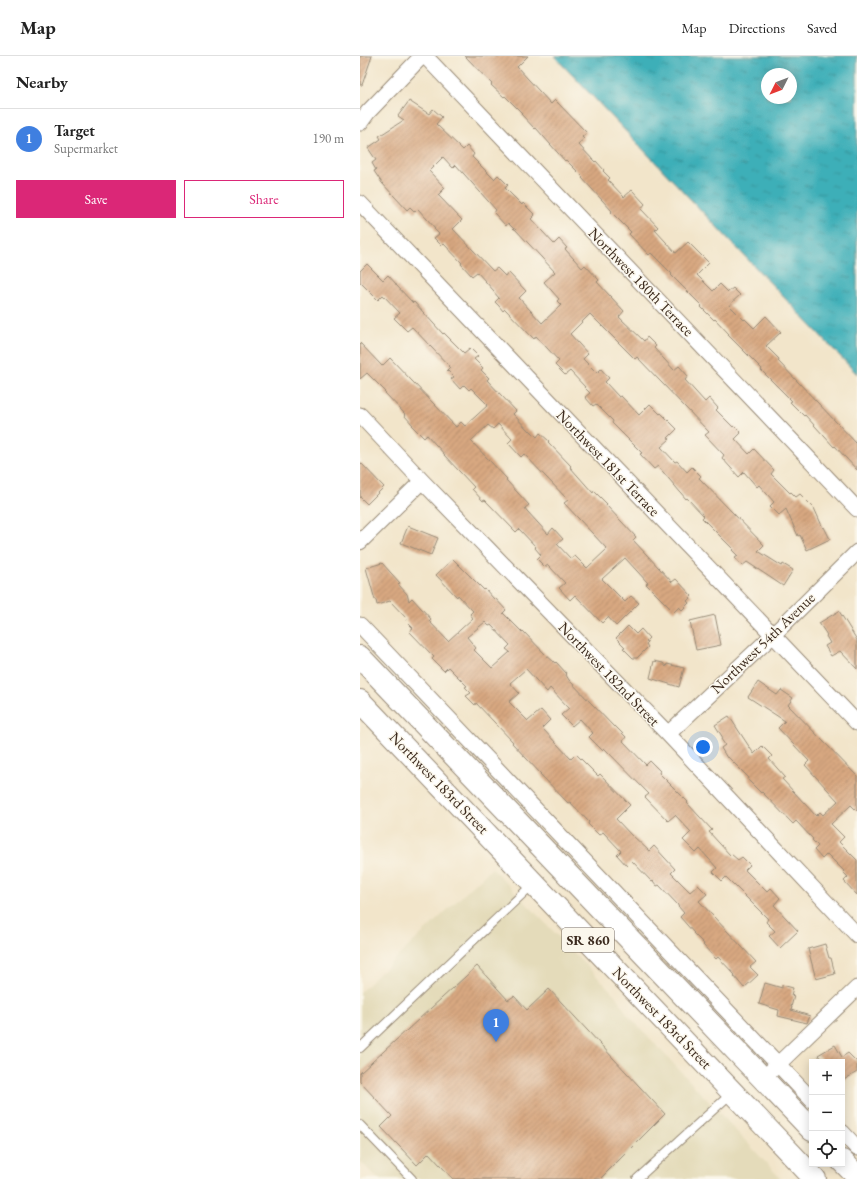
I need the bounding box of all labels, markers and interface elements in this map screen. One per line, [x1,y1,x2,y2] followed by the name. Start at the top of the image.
[20,15,56,40] text: Map
[681,19,707,37] text: Map
[729,19,785,37] text: Directions
[807,19,837,37] text: Saved
[761,68,797,104] north arrow
[16,71,68,93] text: Nearby
[54,121,95,140] text: Target
[26,130,32,147] text: 1
[313,130,344,147] text: 190 m
[54,140,118,157] text: Supermarket
[16,180,176,218] button: Save
[184,180,344,218] button: Share
[585,223,698,340] street label: Northwest 180th Terrace
[553,405,664,520] street label: Northwest 181st Terrace
[707,588,819,697] street label: Northwest 54th Avenue
[555,618,664,730] street label: Northwest 182nd Street
[386,728,493,838] street label: Northwest 183rd Street
[693,737,713,757] your location
[562,928,614,952] road number: SR 860
[609,963,716,1073] street label: Northwest 183rd Street
[483,1009,509,1042] pin: 1
[809,1059,845,1167] map controls
[809,1059,845,1095] button: +
[809,1095,845,1131] button: −
[809,1131,845,1167] button: locate

